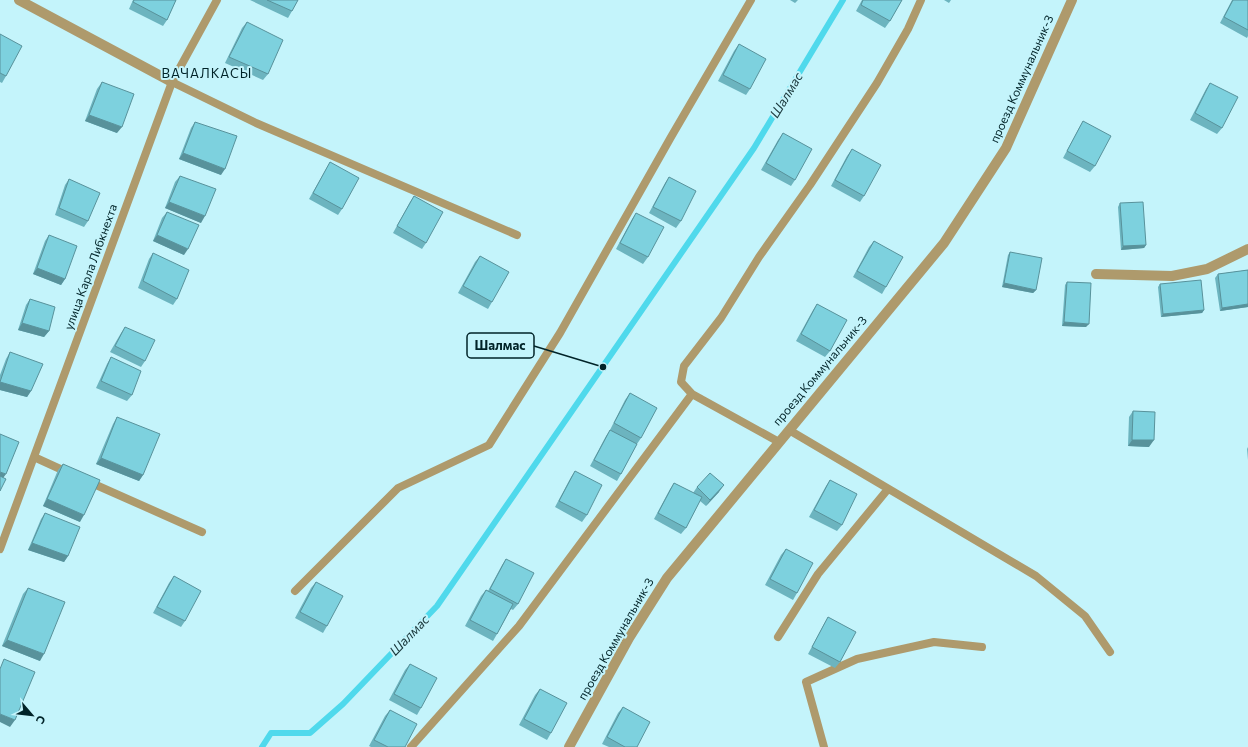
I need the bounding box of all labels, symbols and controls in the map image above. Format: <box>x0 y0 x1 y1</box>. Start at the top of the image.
street label: проезд Коммунальник-3 <box>987 12 1056 145</box>
district label: ВАЧАЛКАСЫ <box>162 65 252 81</box>
water label: Шалмас <box>766 69 806 121</box>
street label: улица Карла Либкнехта <box>61 202 119 331</box>
street label: проезд Коммунальник-3 <box>769 313 869 428</box>
callout: Шалмас <box>467 333 534 358</box>
text: Шалмас <box>475 337 526 353</box>
street label: проезд Коммунальник-3 <box>574 575 656 702</box>
water label: Шалмас <box>386 611 433 659</box>
north arrow <box>12 695 52 735</box>
text: С <box>34 714 49 727</box>

